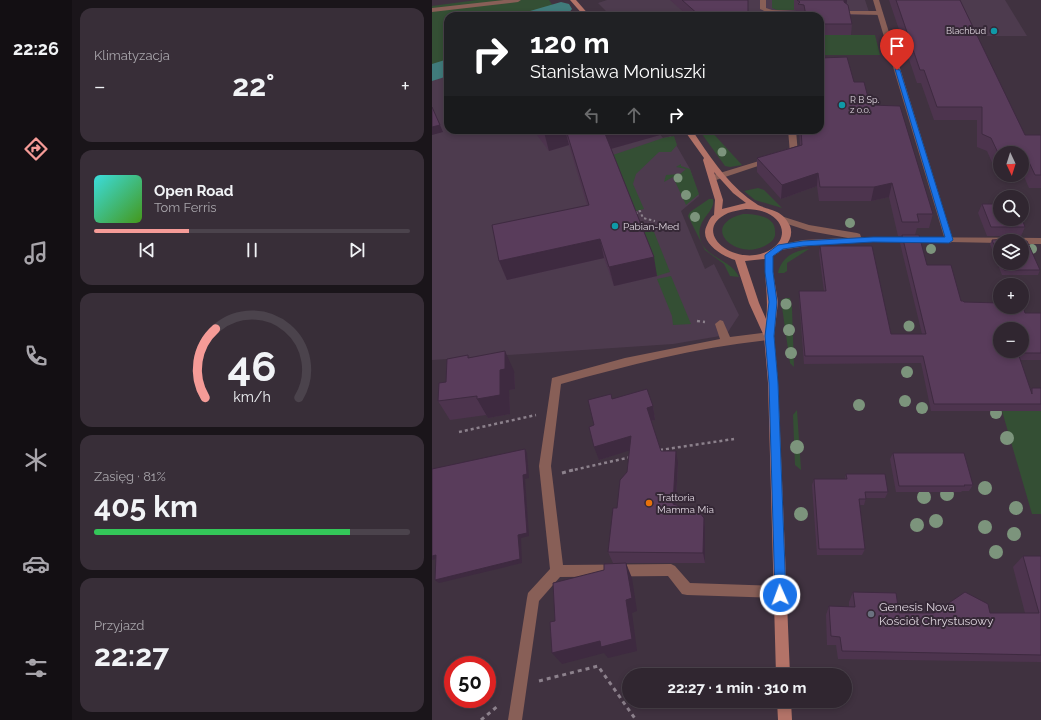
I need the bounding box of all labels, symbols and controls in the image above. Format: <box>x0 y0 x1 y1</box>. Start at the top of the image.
place label: Blachbud <box>946 26 986 36</box>
marker: Blachbud <box>989 26 999 36</box>
text: 120 m <box>530 27 610 60</box>
icon: right <box>464 28 516 80</box>
pin <box>880 29 914 70</box>
icon: arrive <box>886 35 908 57</box>
text: 22:26 <box>13 38 59 59</box>
text: Klimatyzacja <box>94 48 170 63</box>
text: Stanisława Moniuszki <box>530 61 706 82</box>
text: 22° <box>232 68 274 103</box>
text: − <box>94 73 106 99</box>
text: + <box>401 73 410 99</box>
place label: R B Sp. z o.o. <box>850 95 879 115</box>
marker: R B Sp. z o.o. <box>837 100 847 110</box>
icon: left <box>581 104 603 126</box>
icon: ahead <box>623 104 645 126</box>
icon: right <box>665 104 687 126</box>
icon: directions <box>22 135 50 163</box>
north arrow <box>993 146 1029 182</box>
map controls <box>993 146 1029 358</box>
text: Open Road <box>154 182 234 200</box>
button: search <box>993 190 1029 226</box>
text: Tom Ferris <box>154 200 217 215</box>
marker: Pabian-Med <box>610 221 620 231</box>
place label: Pabian-Med <box>623 221 679 232</box>
button: layers <box>993 234 1029 270</box>
icon: music <box>22 239 50 267</box>
icon: previous <box>136 239 158 261</box>
icon: pause <box>241 239 263 261</box>
icon: next <box>346 239 368 261</box>
button: + <box>993 278 1029 314</box>
button: − <box>993 322 1029 358</box>
icon: phone <box>22 342 50 370</box>
text: 46 <box>228 342 276 391</box>
text: km/h <box>233 389 271 405</box>
icon: climate <box>22 446 50 474</box>
text: Zasięg · 81% <box>94 469 166 484</box>
text: 405 km <box>94 489 198 524</box>
place label: Trattoria Mamma Mia <box>657 492 714 515</box>
marker: Trattoria Mamma Mia <box>644 498 654 508</box>
icon: car <box>22 550 50 578</box>
position arrow <box>759 574 801 616</box>
place label: Genesis Nova Kościół Chrystusowy <box>879 600 994 628</box>
marker: Genesis Nova Kościół Chrystusowy <box>866 609 876 619</box>
text: Przyjazd <box>94 618 144 633</box>
text: 22:27 <box>94 638 169 673</box>
icon: filters <box>22 654 50 682</box>
speed limit sign: 50 <box>444 656 496 708</box>
text: 22:27 · 1 min · 310 m <box>667 679 807 697</box>

